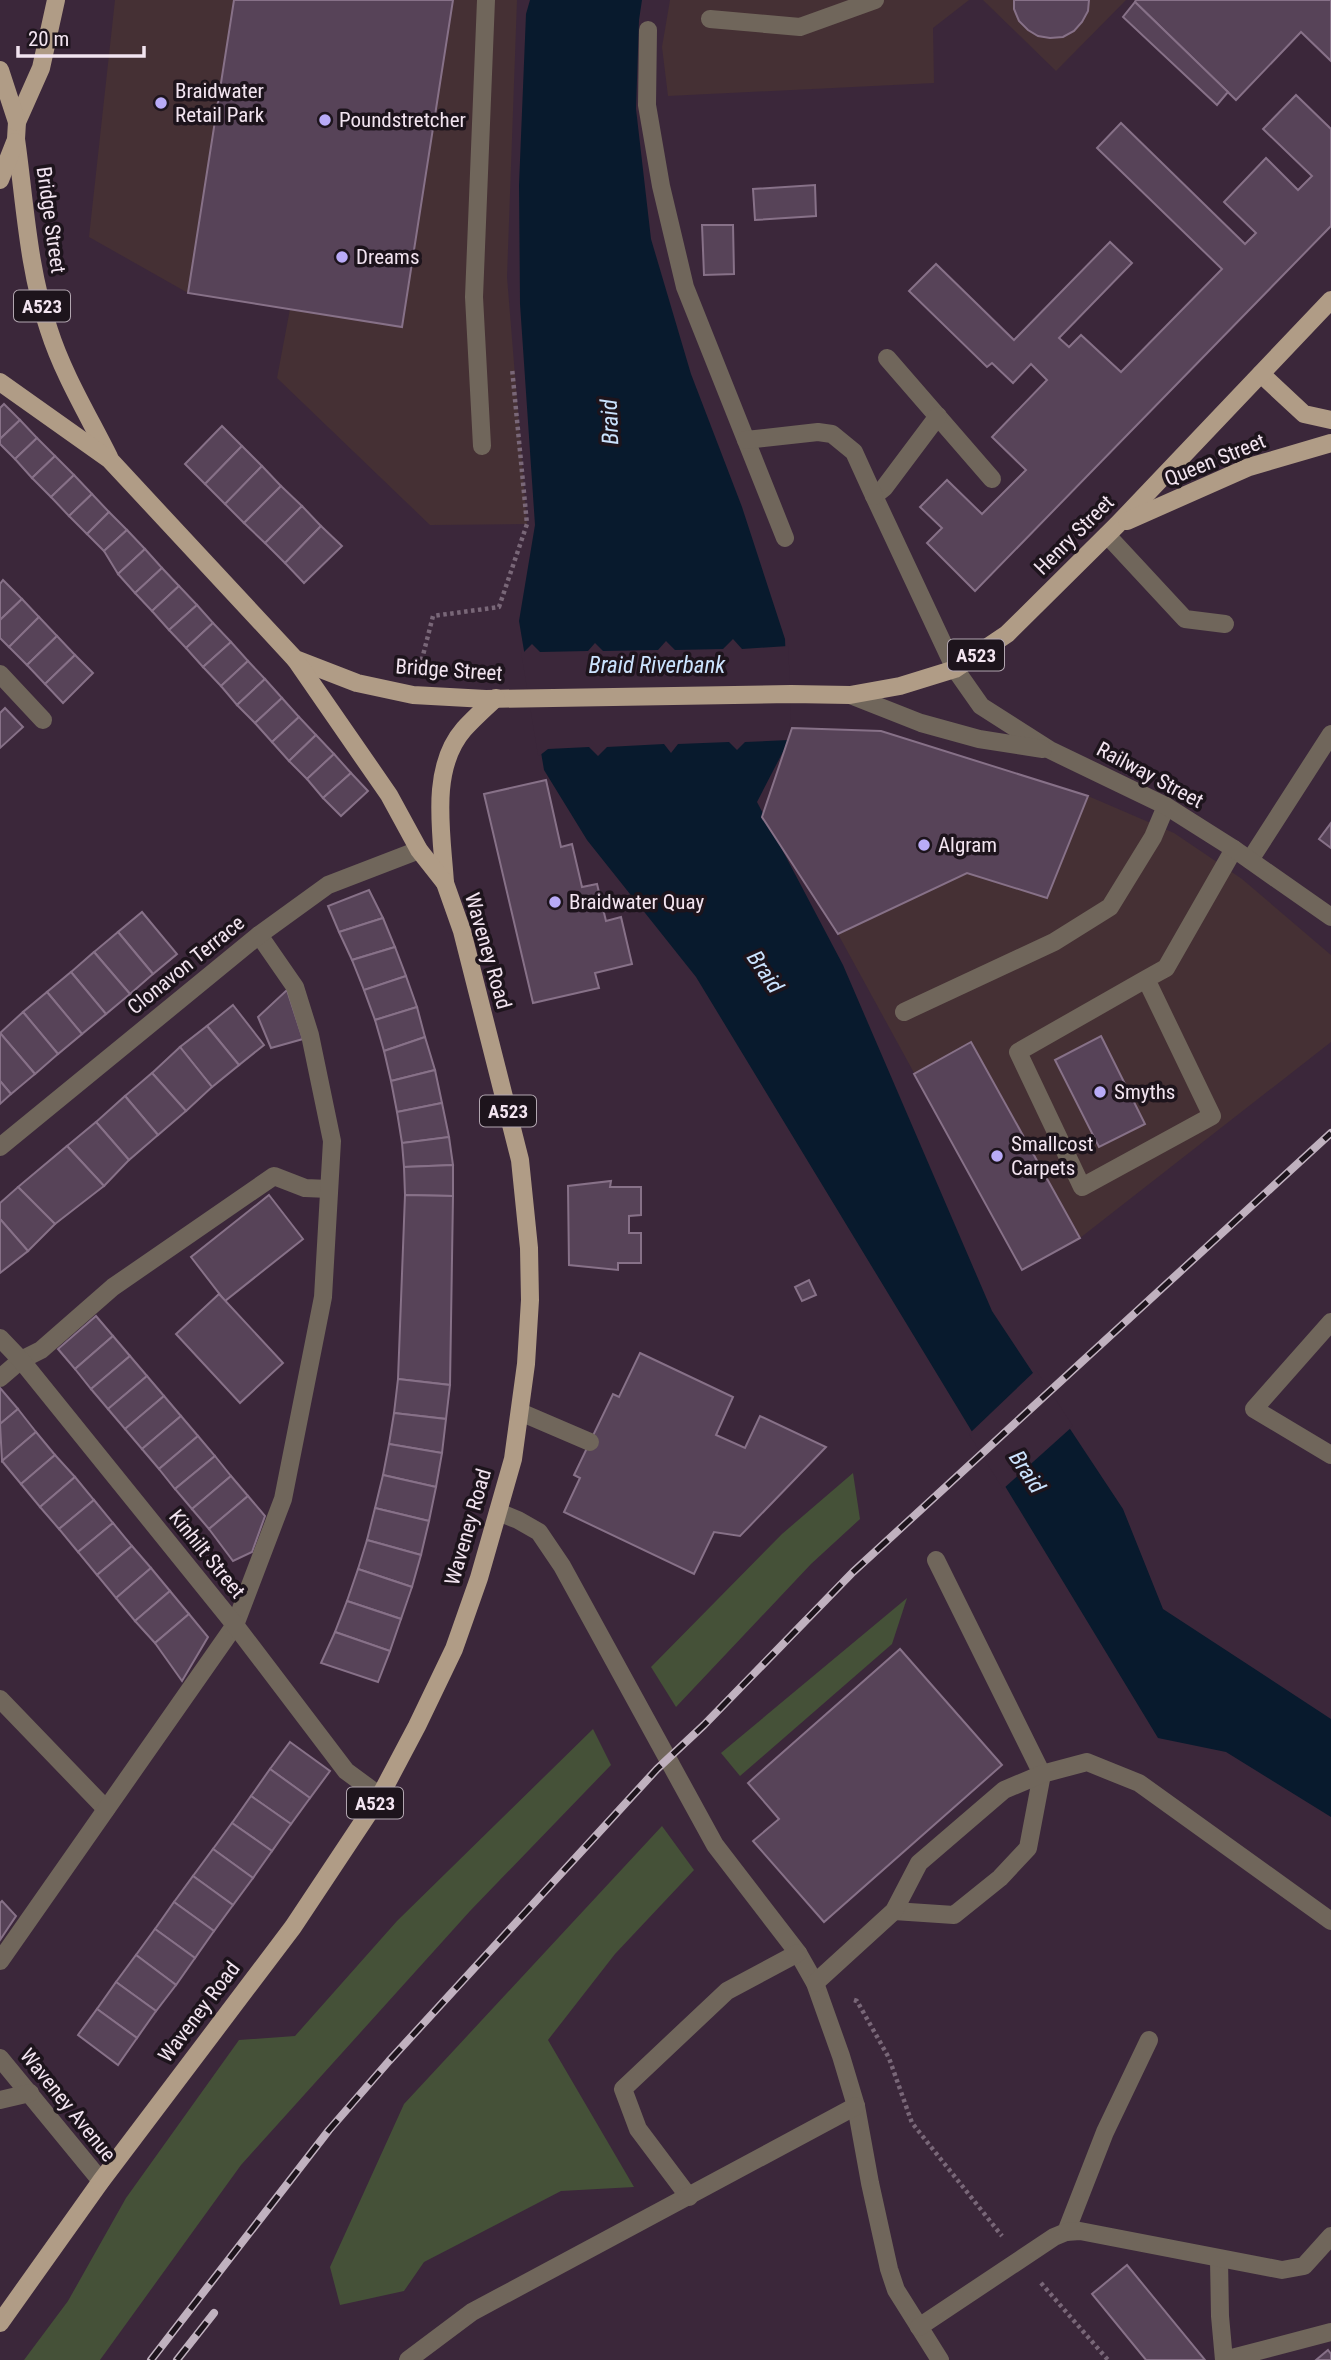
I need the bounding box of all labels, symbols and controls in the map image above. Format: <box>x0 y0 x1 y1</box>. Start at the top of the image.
scale bar <box>18 14 144 58</box>
text: 20 m <box>28 27 69 51</box>
place label: Braidwater Retail Park <box>175 79 265 127</box>
marker: Braidwater Retail Park <box>153 95 169 111</box>
place label: Poundstretcher <box>339 108 466 132</box>
marker: Poundstretcher <box>317 112 333 128</box>
street label: Bridge Street <box>32 165 70 275</box>
place label: Dreams <box>356 245 419 269</box>
marker: Dreams <box>334 249 350 265</box>
road number: A523 <box>14 290 70 322</box>
water label: Braid <box>596 398 624 445</box>
street label: Queen Street <box>1161 429 1269 491</box>
street label: Henry Street <box>1029 490 1119 580</box>
road number: A523 <box>948 640 1004 670</box>
water label: Braid Riverbank <box>589 652 726 679</box>
street label: Bridge Street <box>395 654 503 686</box>
street label: Railway Street <box>1093 737 1207 813</box>
place label: Algram <box>938 833 997 857</box>
marker: Algram <box>916 837 932 853</box>
street label: Waveney Road <box>460 890 516 1012</box>
place label: Braidwater Quay <box>569 890 704 914</box>
marker: Braidwater Quay <box>547 894 563 910</box>
street label: Clonavon Terrace <box>123 911 249 1019</box>
water label: Braid <box>741 946 789 999</box>
place label: Smyths <box>1114 1080 1175 1104</box>
marker: Smyths <box>1092 1084 1108 1100</box>
road number: A523 <box>480 1096 536 1126</box>
place label: Smallcost Carpets <box>1011 1132 1093 1180</box>
marker: Smallcost Carpets <box>989 1148 1005 1164</box>
water label: Braid <box>1003 1446 1051 1499</box>
street label: Waveney Road <box>440 1466 496 1588</box>
street label: Kinhilt Street <box>164 1505 250 1603</box>
road number: A523 <box>347 1787 403 1818</box>
street label: Waveney Road <box>153 1957 245 2067</box>
street label: Waveney Avenue <box>15 2044 121 2166</box>

